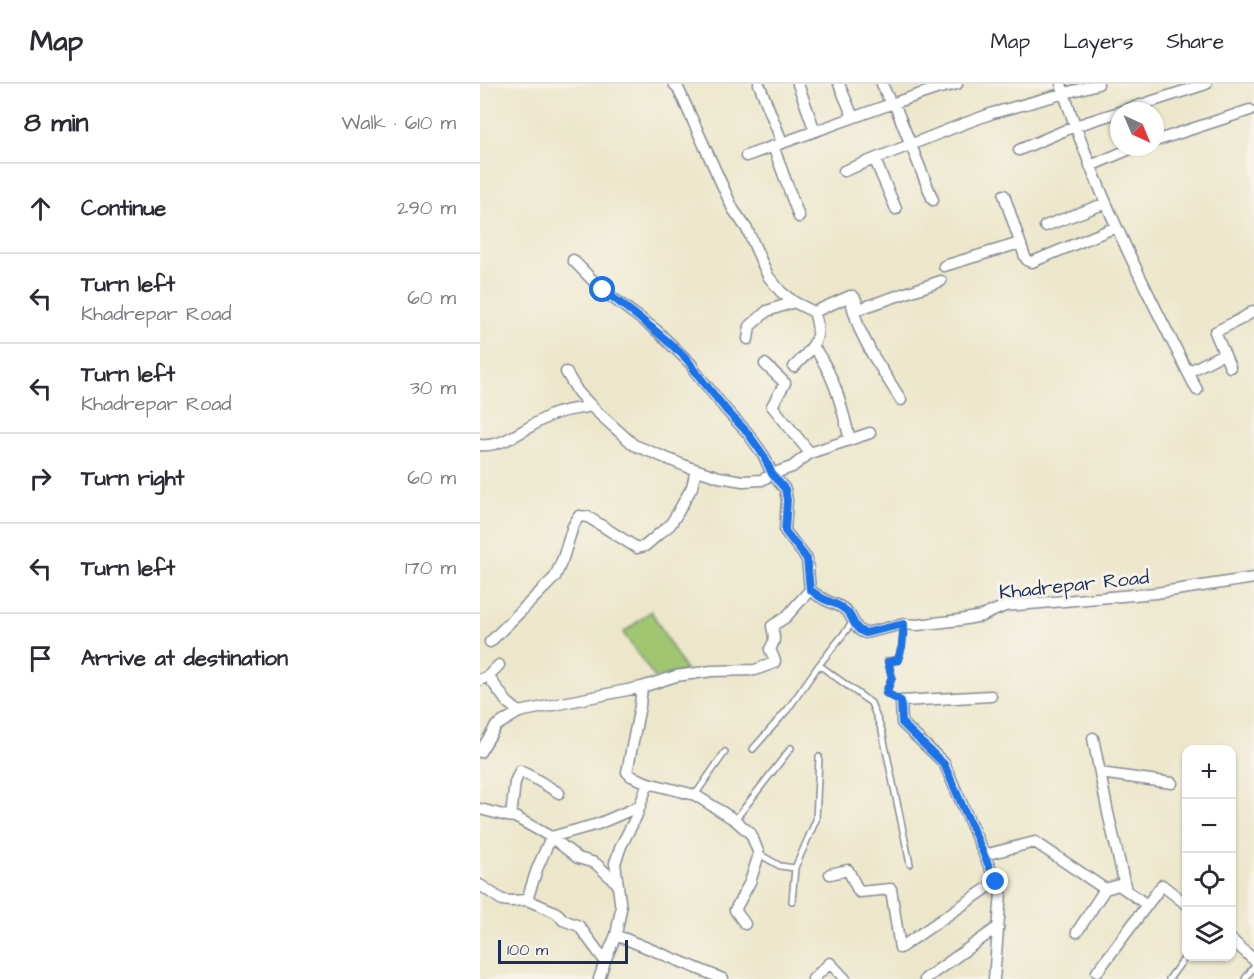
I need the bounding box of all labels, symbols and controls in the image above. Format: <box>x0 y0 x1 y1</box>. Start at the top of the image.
text: Map <box>30 22 83 61</box>
text: Map <box>990 27 1030 56</box>
text: Layers <box>1063 27 1133 56</box>
text: Share <box>1166 27 1224 56</box>
north arrow <box>1110 102 1164 156</box>
text: 8 min <box>24 105 88 141</box>
text: Walk · 610 m <box>341 109 456 137</box>
icon: ahead <box>24 192 57 225</box>
text: Continue <box>81 193 166 224</box>
text: 290 m <box>397 194 456 222</box>
text: Turn left <box>81 269 175 300</box>
route start <box>589 276 615 302</box>
icon: left <box>24 282 57 315</box>
text: 60 m <box>407 284 456 312</box>
text: Khadrepar Road <box>81 300 232 328</box>
text: Turn left <box>81 359 175 390</box>
icon: left <box>24 372 57 405</box>
text: 30 m <box>410 374 456 402</box>
text: Khadrepar Road <box>81 390 232 418</box>
icon: right <box>24 462 57 495</box>
text: Turn right <box>81 463 184 494</box>
text: 60 m <box>407 464 456 492</box>
icon: left <box>24 552 57 585</box>
text: Turn left <box>81 553 175 584</box>
text: 170 m <box>405 554 456 582</box>
street label: Khadrepar Road <box>998 563 1150 607</box>
icon: arrive <box>24 642 57 675</box>
text: Arrive at destination <box>81 643 288 674</box>
map controls <box>1182 745 1236 961</box>
button: + <box>1182 745 1236 799</box>
button: − <box>1182 799 1236 853</box>
button: locate <box>1182 853 1236 907</box>
route end <box>982 868 1008 894</box>
button: layers <box>1182 907 1236 961</box>
scale bar <box>498 937 628 964</box>
text: 100 m <box>507 939 548 961</box>

